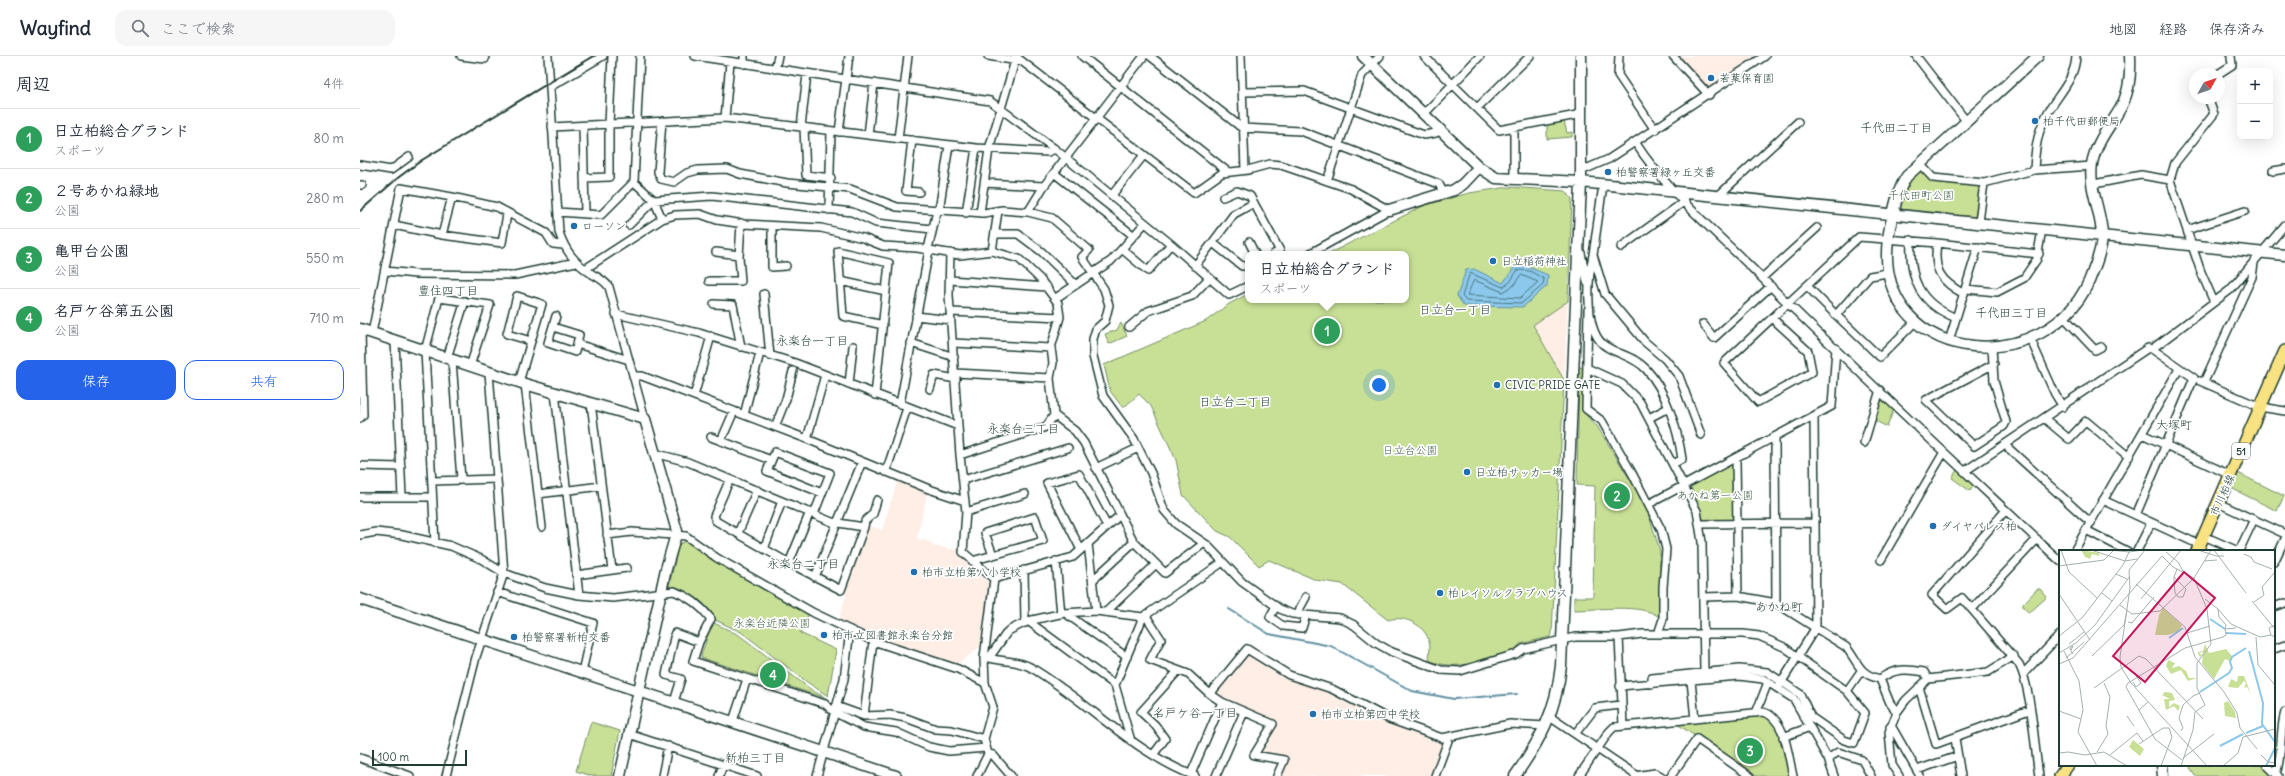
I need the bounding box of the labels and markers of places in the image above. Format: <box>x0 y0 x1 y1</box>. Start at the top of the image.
place label: 若葉保育園 <box>1719 71 1774 85</box>
marker: 若葉保育園 <box>1706 73 1716 83</box>
place label: 柏千代田郵便局 <box>2043 114 2120 128</box>
marker: 柏千代田郵便局 <box>2030 116 2040 126</box>
place label: 柏警察署緑ヶ丘交番 <box>1616 165 1715 179</box>
marker: 柏警察署緑ヶ丘交番 <box>1603 167 1613 177</box>
place label: ローソン <box>582 219 626 233</box>
marker: ローソン <box>569 221 579 231</box>
place label: 日立稲荷神社 <box>1501 254 1567 268</box>
marker: 日立稲荷神社 <box>1488 256 1498 266</box>
pin: 1 <box>1314 316 1340 346</box>
place label: CIVIC PRIDE GATE <box>1505 378 1600 392</box>
marker: CIVIC PRIDE GATE <box>1492 380 1502 390</box>
place label: 日立柏サッカー場 <box>1475 465 1563 479</box>
marker: 日立柏サッカー場 <box>1462 467 1472 477</box>
pin: 2 <box>1604 481 1630 511</box>
place label: ダイヤパレス柏 <box>1941 519 2017 533</box>
marker: ダイヤパレス柏 <box>1928 521 1938 531</box>
place label: 柏市立柏第八小学校 <box>922 565 1021 579</box>
marker: 柏市立柏第八小学校 <box>909 567 919 577</box>
place label: 柏レイソルクラブハウス <box>1448 586 1568 600</box>
marker: 柏レイソルクラブハウス <box>1435 588 1445 598</box>
place label: 柏市立図書館永楽台分館 <box>832 628 953 642</box>
place label: 柏警察署新柏交番 <box>522 630 610 644</box>
marker: 柏市立図書館永楽台分館 <box>819 630 829 640</box>
marker: 柏警察署新柏交番 <box>509 632 519 642</box>
pin: 4 <box>760 660 786 690</box>
place label: 柏市立柏第四中学校 <box>1321 707 1420 721</box>
marker: 柏市立柏第四中学校 <box>1308 709 1318 719</box>
pin: 3 <box>1737 736 1763 766</box>

